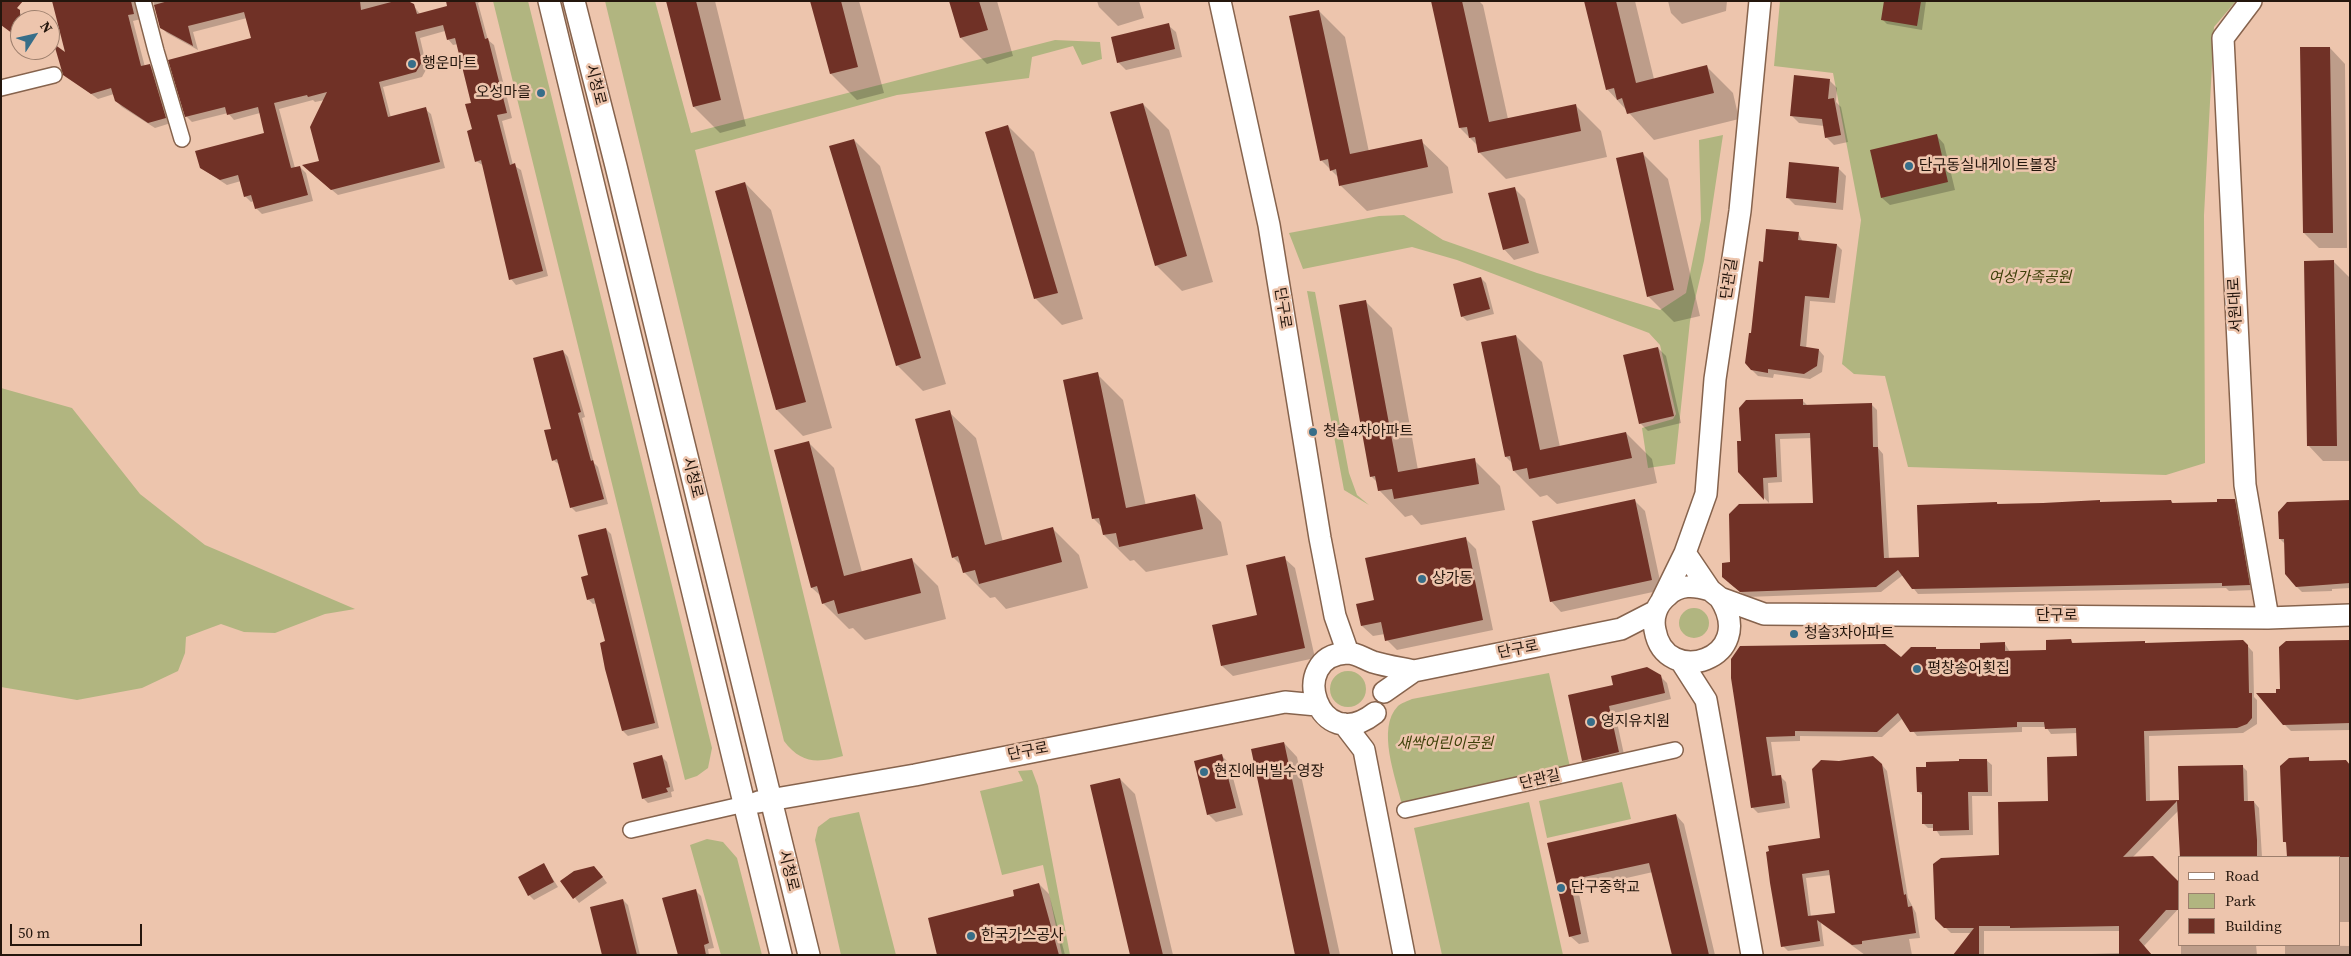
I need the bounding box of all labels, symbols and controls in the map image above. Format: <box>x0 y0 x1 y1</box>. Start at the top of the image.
north arrow <box>10 10 60 60</box>
text: N <box>35 17 58 37</box>
place label: 행운마트 <box>422 55 477 73</box>
marker: 행운마트 <box>406 58 418 70</box>
street label: 시청로 <box>581 63 609 107</box>
place label: 오성마을 <box>476 84 531 102</box>
marker: 오성마을 <box>535 87 547 99</box>
place label: 단구동실내게이트볼장 <box>1919 157 2057 175</box>
marker: 단구동실내게이트볼장 <box>1903 160 1915 172</box>
street label: 단관길 <box>1718 257 1742 301</box>
park label: 여성가족공원 <box>1989 269 2071 287</box>
street label: 서원대로 <box>2226 277 2246 333</box>
street label: 단구로 <box>1270 286 1294 330</box>
place label: 청솔4차아파트 <box>1323 423 1413 441</box>
marker: 청솔4차아파트 <box>1307 426 1319 438</box>
street label: 시청로 <box>678 456 706 500</box>
place label: 상가동 <box>1432 570 1473 588</box>
marker: 상가동 <box>1416 573 1428 585</box>
street label: 단구로 <box>2036 607 2078 625</box>
place label: 청솔3차아파트 <box>1804 625 1894 643</box>
marker: 청솔3차아파트 <box>1788 628 1800 640</box>
street label: 단구로 <box>1496 637 1540 663</box>
place label: 평창송어횟집 <box>1927 660 2010 678</box>
marker: 평창송어횟집 <box>1911 663 1923 675</box>
place label: 영지유치원 <box>1601 713 1670 731</box>
marker: 영지유치원 <box>1585 716 1597 728</box>
park label: 새싹어린이공원 <box>1397 735 1493 753</box>
street label: 단구로 <box>1006 739 1050 765</box>
place label: 현진에버빌수영장 <box>1214 763 1324 781</box>
marker: 현진에버빌수영장 <box>1198 766 1210 778</box>
street label: 단관길 <box>1518 767 1562 793</box>
street label: 시청로 <box>774 849 802 893</box>
legend <box>2178 856 2341 946</box>
text: Road <box>2225 865 2259 886</box>
place label: 단구중학교 <box>1571 879 1640 897</box>
marker: 단구중학교 <box>1555 882 1567 894</box>
text: Park <box>2225 890 2256 911</box>
scale bar <box>12 914 145 946</box>
text: Building <box>2225 915 2282 936</box>
text: 50 m <box>18 922 50 943</box>
place label: 한국가스공사 <box>981 927 1064 945</box>
marker: 한국가스공사 <box>965 930 977 942</box>

